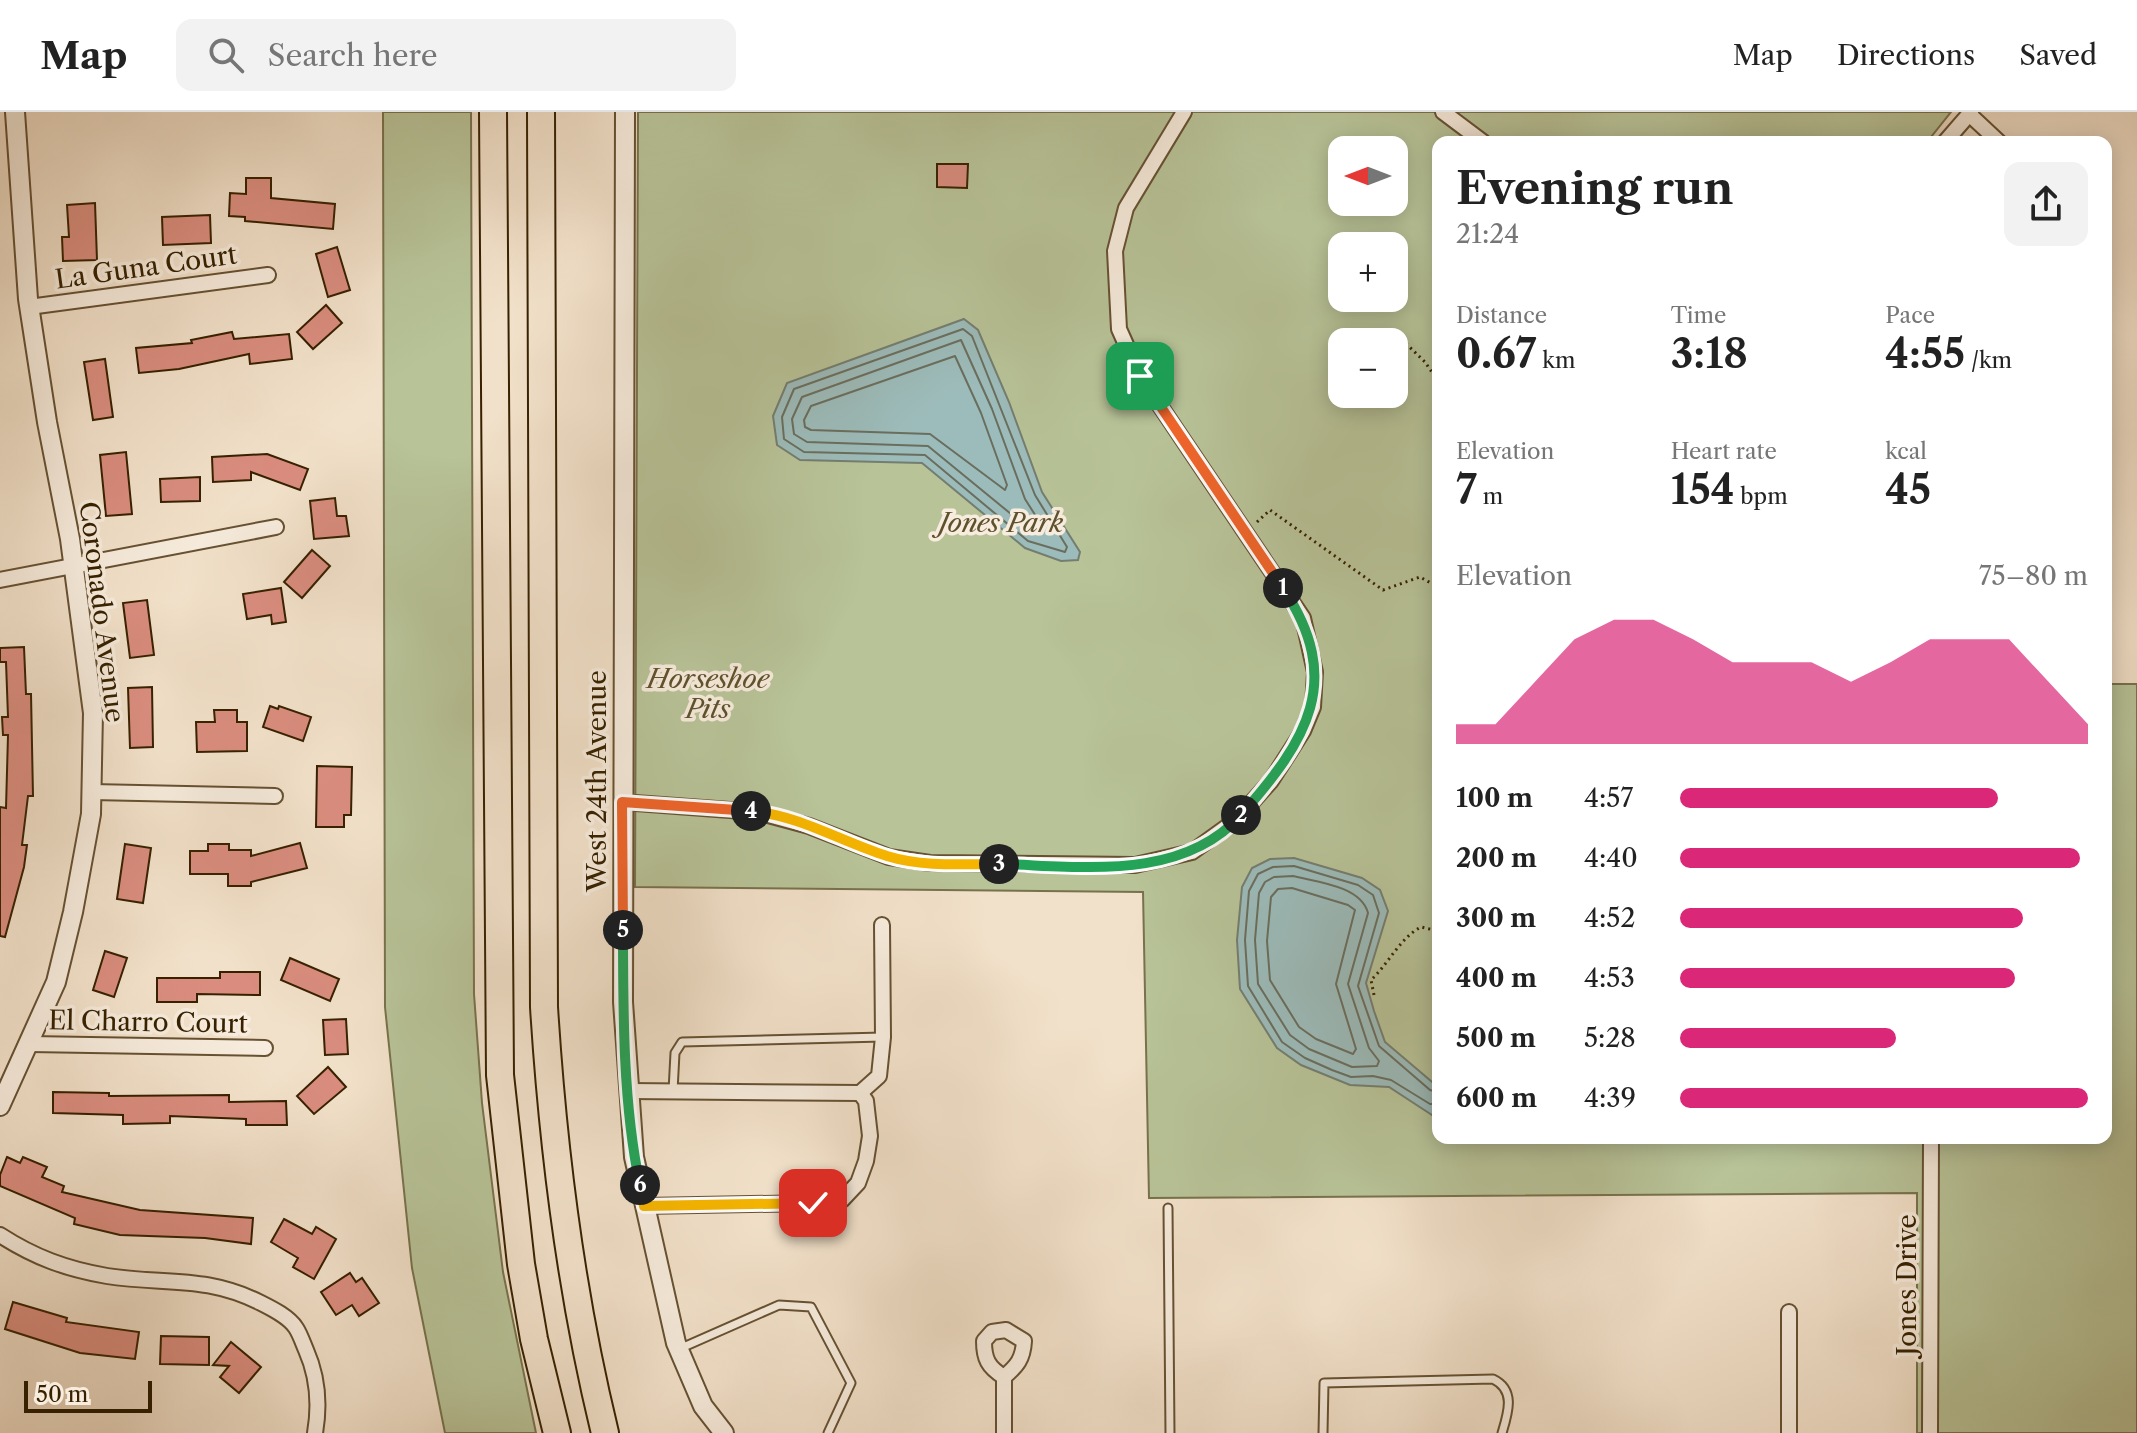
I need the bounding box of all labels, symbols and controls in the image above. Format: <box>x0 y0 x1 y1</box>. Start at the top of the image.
search box <box>176 19 736 91</box>
text: Map <box>40 32 128 79</box>
icon: search <box>204 33 248 77</box>
text: Search here <box>268 37 438 74</box>
text: Map <box>1733 38 1793 72</box>
text: Directions <box>1837 38 1975 72</box>
text: Saved <box>2019 38 2097 72</box>
north arrow <box>1328 136 1408 216</box>
map controls <box>1328 136 1408 408</box>
text: Evening run <box>1456 161 1733 215</box>
button: share <box>2004 162 2088 246</box>
text: 21:24 <box>1456 218 1519 250</box>
button: + <box>1328 232 1408 312</box>
street label: La Guna Court <box>53 238 240 296</box>
text: Distance <box>1456 302 1547 329</box>
text: Time <box>1671 302 1726 329</box>
text: Pace <box>1885 302 1935 329</box>
button: − <box>1328 328 1408 408</box>
text: 0.67 <box>1456 329 1536 378</box>
text: 3:18 <box>1671 329 1748 378</box>
text: 4:55 <box>1885 329 1965 378</box>
pin <box>1106 342 1174 410</box>
text: km <box>1536 347 1575 374</box>
text: /km <box>1965 347 2012 374</box>
icon: arrive <box>1118 354 1162 398</box>
text: Elevation <box>1456 438 1554 465</box>
text: Heart rate <box>1671 438 1777 465</box>
text: kcal <box>1885 438 1927 465</box>
text: 7 <box>1456 465 1477 514</box>
text: 154 <box>1671 465 1734 514</box>
text: 45 <box>1885 465 1931 514</box>
text: m <box>1477 483 1503 510</box>
text: bpm <box>1734 483 1788 510</box>
street label: Coronado Avenue <box>73 500 131 724</box>
park label: Jones Park <box>932 507 1064 539</box>
text: Elevation <box>1456 560 1572 592</box>
text: 75–80 m <box>1979 560 2088 592</box>
pin: 1 <box>1263 568 1303 608</box>
text: 1 <box>1278 574 1288 601</box>
park label: Horseshoe Pits <box>645 663 771 725</box>
street label: West 24th Avenue <box>581 670 613 893</box>
text: 100 m <box>1456 782 1533 814</box>
text: 4:57 <box>1584 782 1633 814</box>
pin: 4 <box>731 791 771 831</box>
pin: 2 <box>1221 795 1261 835</box>
text: 4 <box>744 797 758 824</box>
text: 2 <box>1235 801 1248 828</box>
text: 200 m <box>1456 842 1537 874</box>
text: 4:40 <box>1584 842 1638 874</box>
pin: 3 <box>979 844 1019 884</box>
text: 3 <box>993 850 1005 877</box>
text: 300 m <box>1456 902 1536 934</box>
text: 4:52 <box>1584 902 1635 934</box>
pin: 5 <box>603 910 643 950</box>
text: 5 <box>617 916 629 943</box>
text: 400 m <box>1456 962 1537 994</box>
text: 4:53 <box>1584 962 1635 994</box>
street label: El Charro Court <box>48 1004 249 1040</box>
text: 500 m <box>1456 1022 1536 1054</box>
text: 5:28 <box>1584 1022 1636 1054</box>
text: 600 m <box>1456 1082 1537 1114</box>
text: 4:39 <box>1584 1082 1636 1114</box>
pin: 6 <box>620 1165 660 1205</box>
pin <box>779 1169 847 1237</box>
text: 6 <box>633 1171 647 1198</box>
icon: check <box>791 1181 835 1225</box>
street label: Jones Drive <box>1891 1214 1923 1360</box>
scale bar <box>24 1377 152 1413</box>
text: 50 m <box>36 1381 88 1408</box>

